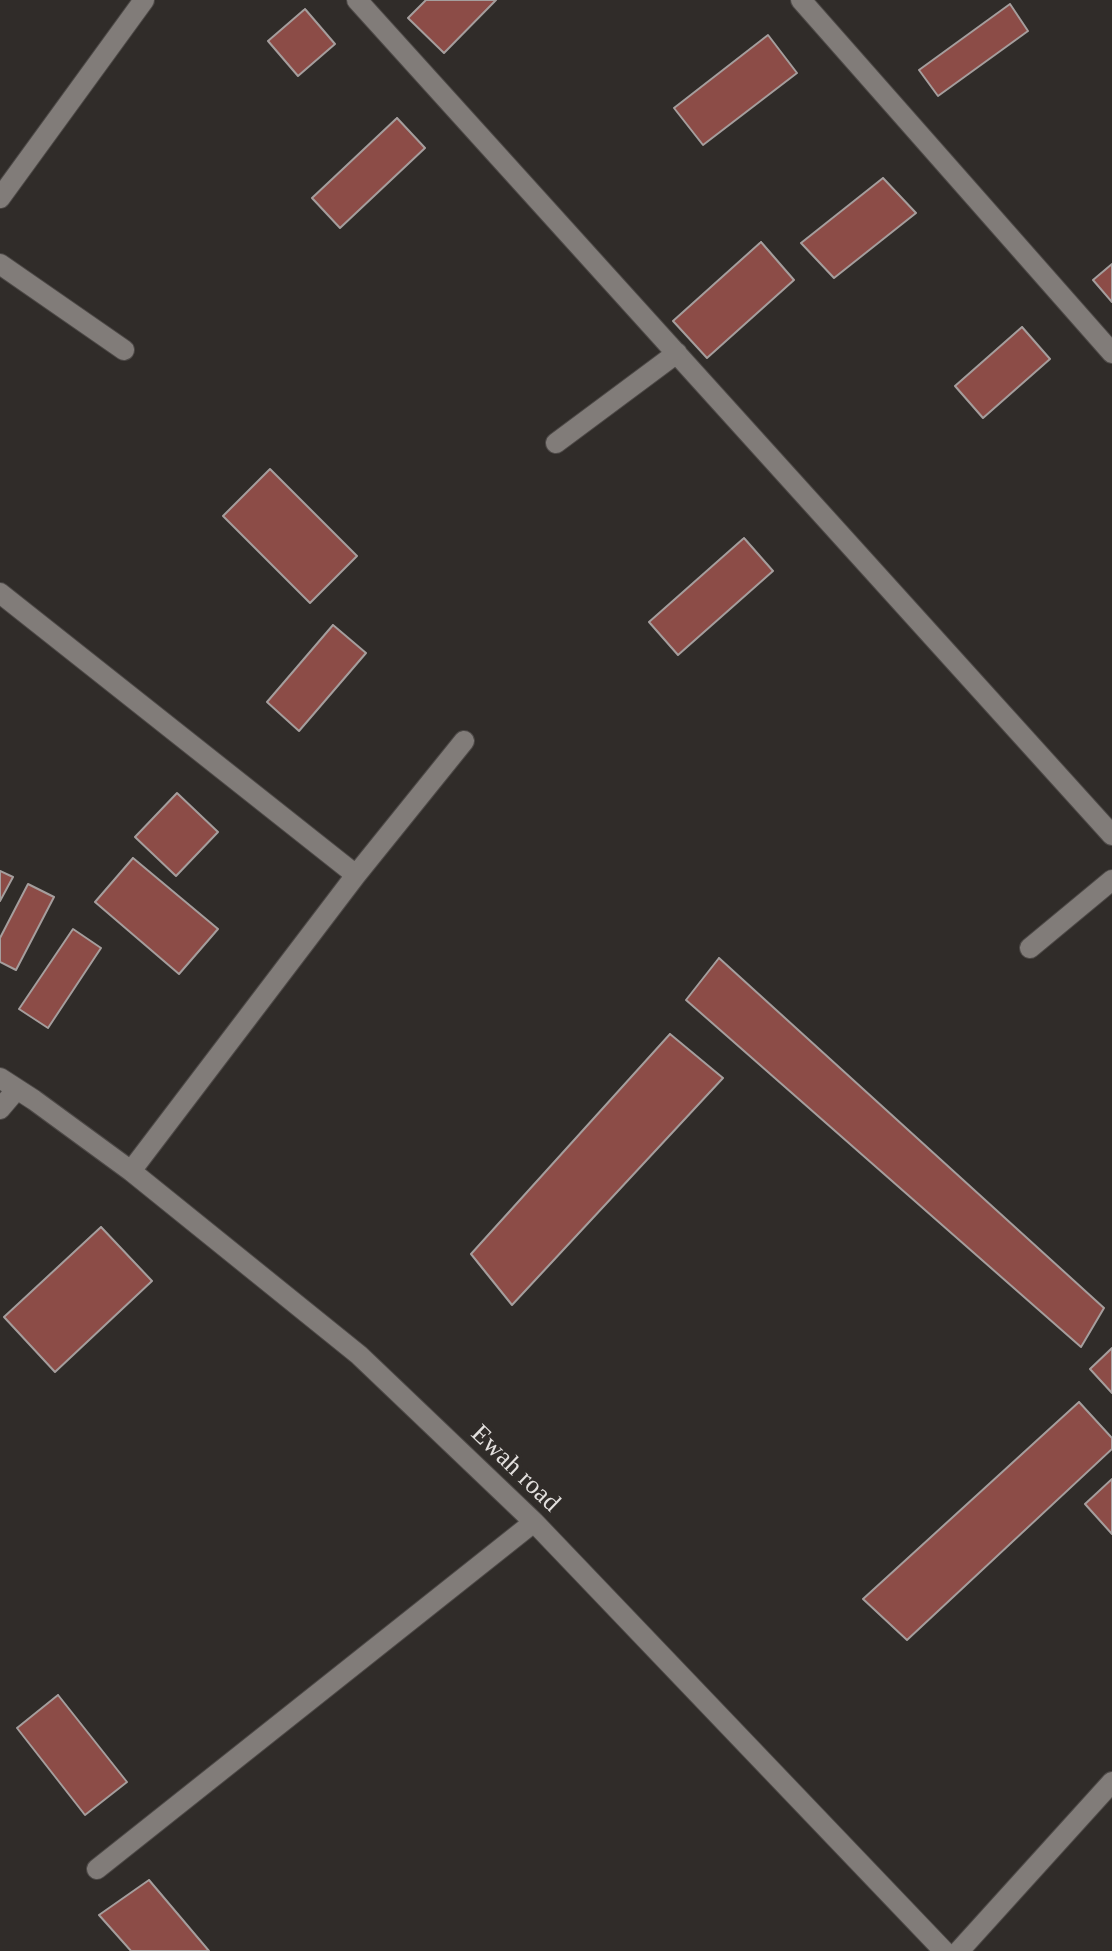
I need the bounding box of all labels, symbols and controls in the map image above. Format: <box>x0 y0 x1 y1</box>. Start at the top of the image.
street label: Ewah road <box>464 1419 566 1519</box>

